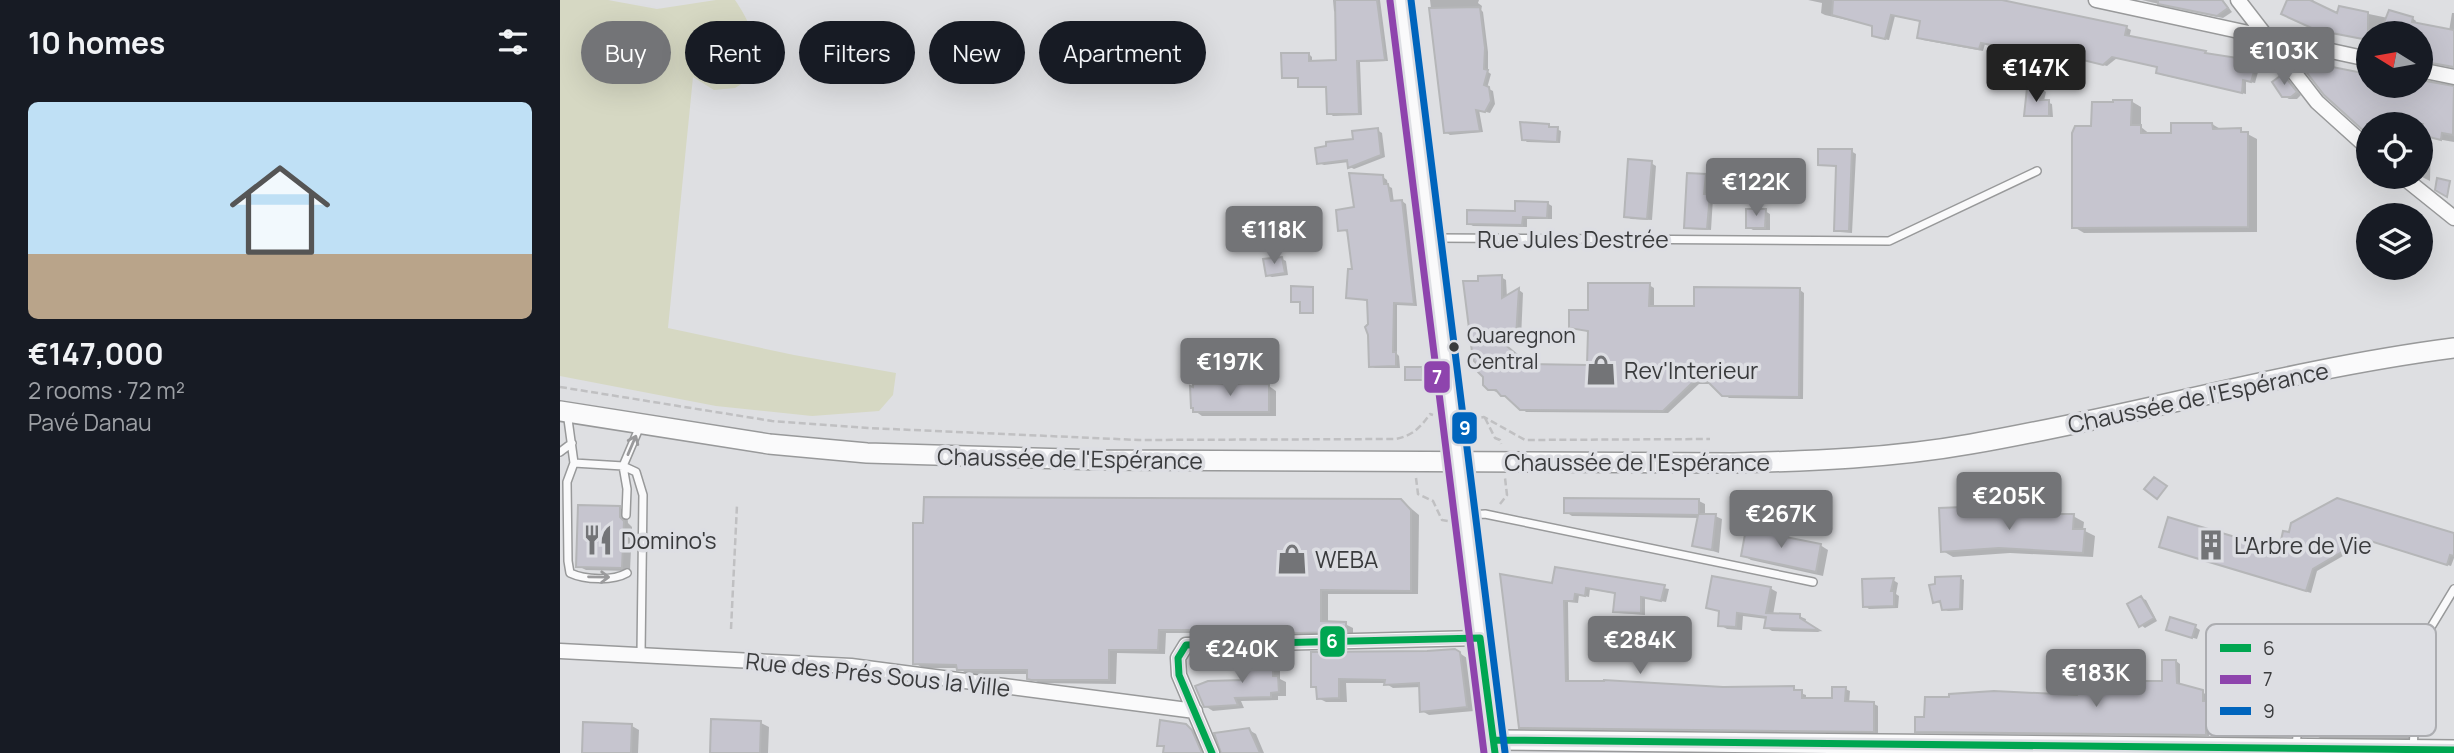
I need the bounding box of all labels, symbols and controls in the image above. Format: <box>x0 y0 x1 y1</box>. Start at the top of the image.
chip: Buy <box>581 21 671 84</box>
chip: Rent <box>685 21 785 84</box>
chip: Filters <box>799 21 915 84</box>
chip: New <box>929 21 1025 84</box>
chip: Apartment <box>1039 21 1206 84</box>
north arrow <box>2356 21 2432 98</box>
map controls <box>2356 21 2433 280</box>
text: 10 homes <box>28 22 165 63</box>
icon: filters <box>494 23 532 61</box>
pin: €103K <box>2235 28 2333 87</box>
text: €103K <box>2249 34 2319 66</box>
pin: €147K <box>1987 44 2085 104</box>
text: €147K <box>2003 51 2069 83</box>
button: locate <box>2356 112 2433 189</box>
icon: home <box>217 147 343 273</box>
pin: €122K <box>1707 158 1805 218</box>
text: €122K <box>1722 165 1790 197</box>
button: layers <box>2356 203 2433 280</box>
pin: €118K <box>1225 206 1323 266</box>
text: €118K <box>1242 213 1306 245</box>
street label: Rue Jules Destrée <box>1477 223 1669 255</box>
place label: Quaregnon Central <box>1467 321 1576 375</box>
text: €147,000 <box>28 333 164 374</box>
pin: €197K <box>1181 338 1279 398</box>
marker: Quaregnon Central <box>1447 340 1461 354</box>
text: €197K <box>1196 345 1264 377</box>
shop icon: Rev'Interieur <box>1584 353 1618 387</box>
place label: Rev'Interieur <box>1624 354 1758 386</box>
street label: Chaussée de l'Espérance <box>2065 354 2331 440</box>
line badge: 7 <box>1423 360 1451 394</box>
text: 7 <box>1432 364 1442 390</box>
text: 2 rooms · 72 m² <box>28 374 185 406</box>
text: Pavé Danau <box>28 406 152 438</box>
line badge: 9 <box>1451 411 1478 445</box>
text: 9 <box>1459 415 1471 441</box>
one-way arrow <box>626 434 639 456</box>
street label: Chaussée de l'Espérance <box>937 440 1203 476</box>
street label: Chaussée de l'Espérance <box>1504 446 1770 478</box>
pin: €205K <box>1960 472 2058 532</box>
text: €205K <box>1973 479 2045 511</box>
pin: €267K <box>1732 490 1830 550</box>
text: €267K <box>1746 497 1816 529</box>
restaurant icon: Domino's <box>581 523 615 557</box>
place label: Domino's <box>621 524 717 556</box>
building icon: L'Arbre de Vie <box>2194 528 2228 562</box>
place label: L'Arbre de Vie <box>2234 529 2372 561</box>
shop icon: WEBA <box>1275 542 1309 576</box>
place label: WEBA <box>1315 543 1379 575</box>
one-way arrow <box>587 570 610 584</box>
pin: €284K <box>1591 616 1689 676</box>
text: €284K <box>1604 623 1676 655</box>
legend <box>2206 624 2436 736</box>
line badge: 6 <box>1319 625 1346 658</box>
pin: €240K <box>1193 626 1291 685</box>
text: 6 <box>1326 628 1338 654</box>
text: €240K <box>1206 632 1278 664</box>
text: 6 <box>2263 635 2275 661</box>
street label: Rue des Prés Sous la Ville <box>744 644 1012 704</box>
pin: €183K <box>2047 650 2145 709</box>
text: €183K <box>2062 656 2130 688</box>
text: 7 <box>2263 666 2273 692</box>
text: 9 <box>2263 698 2275 724</box>

